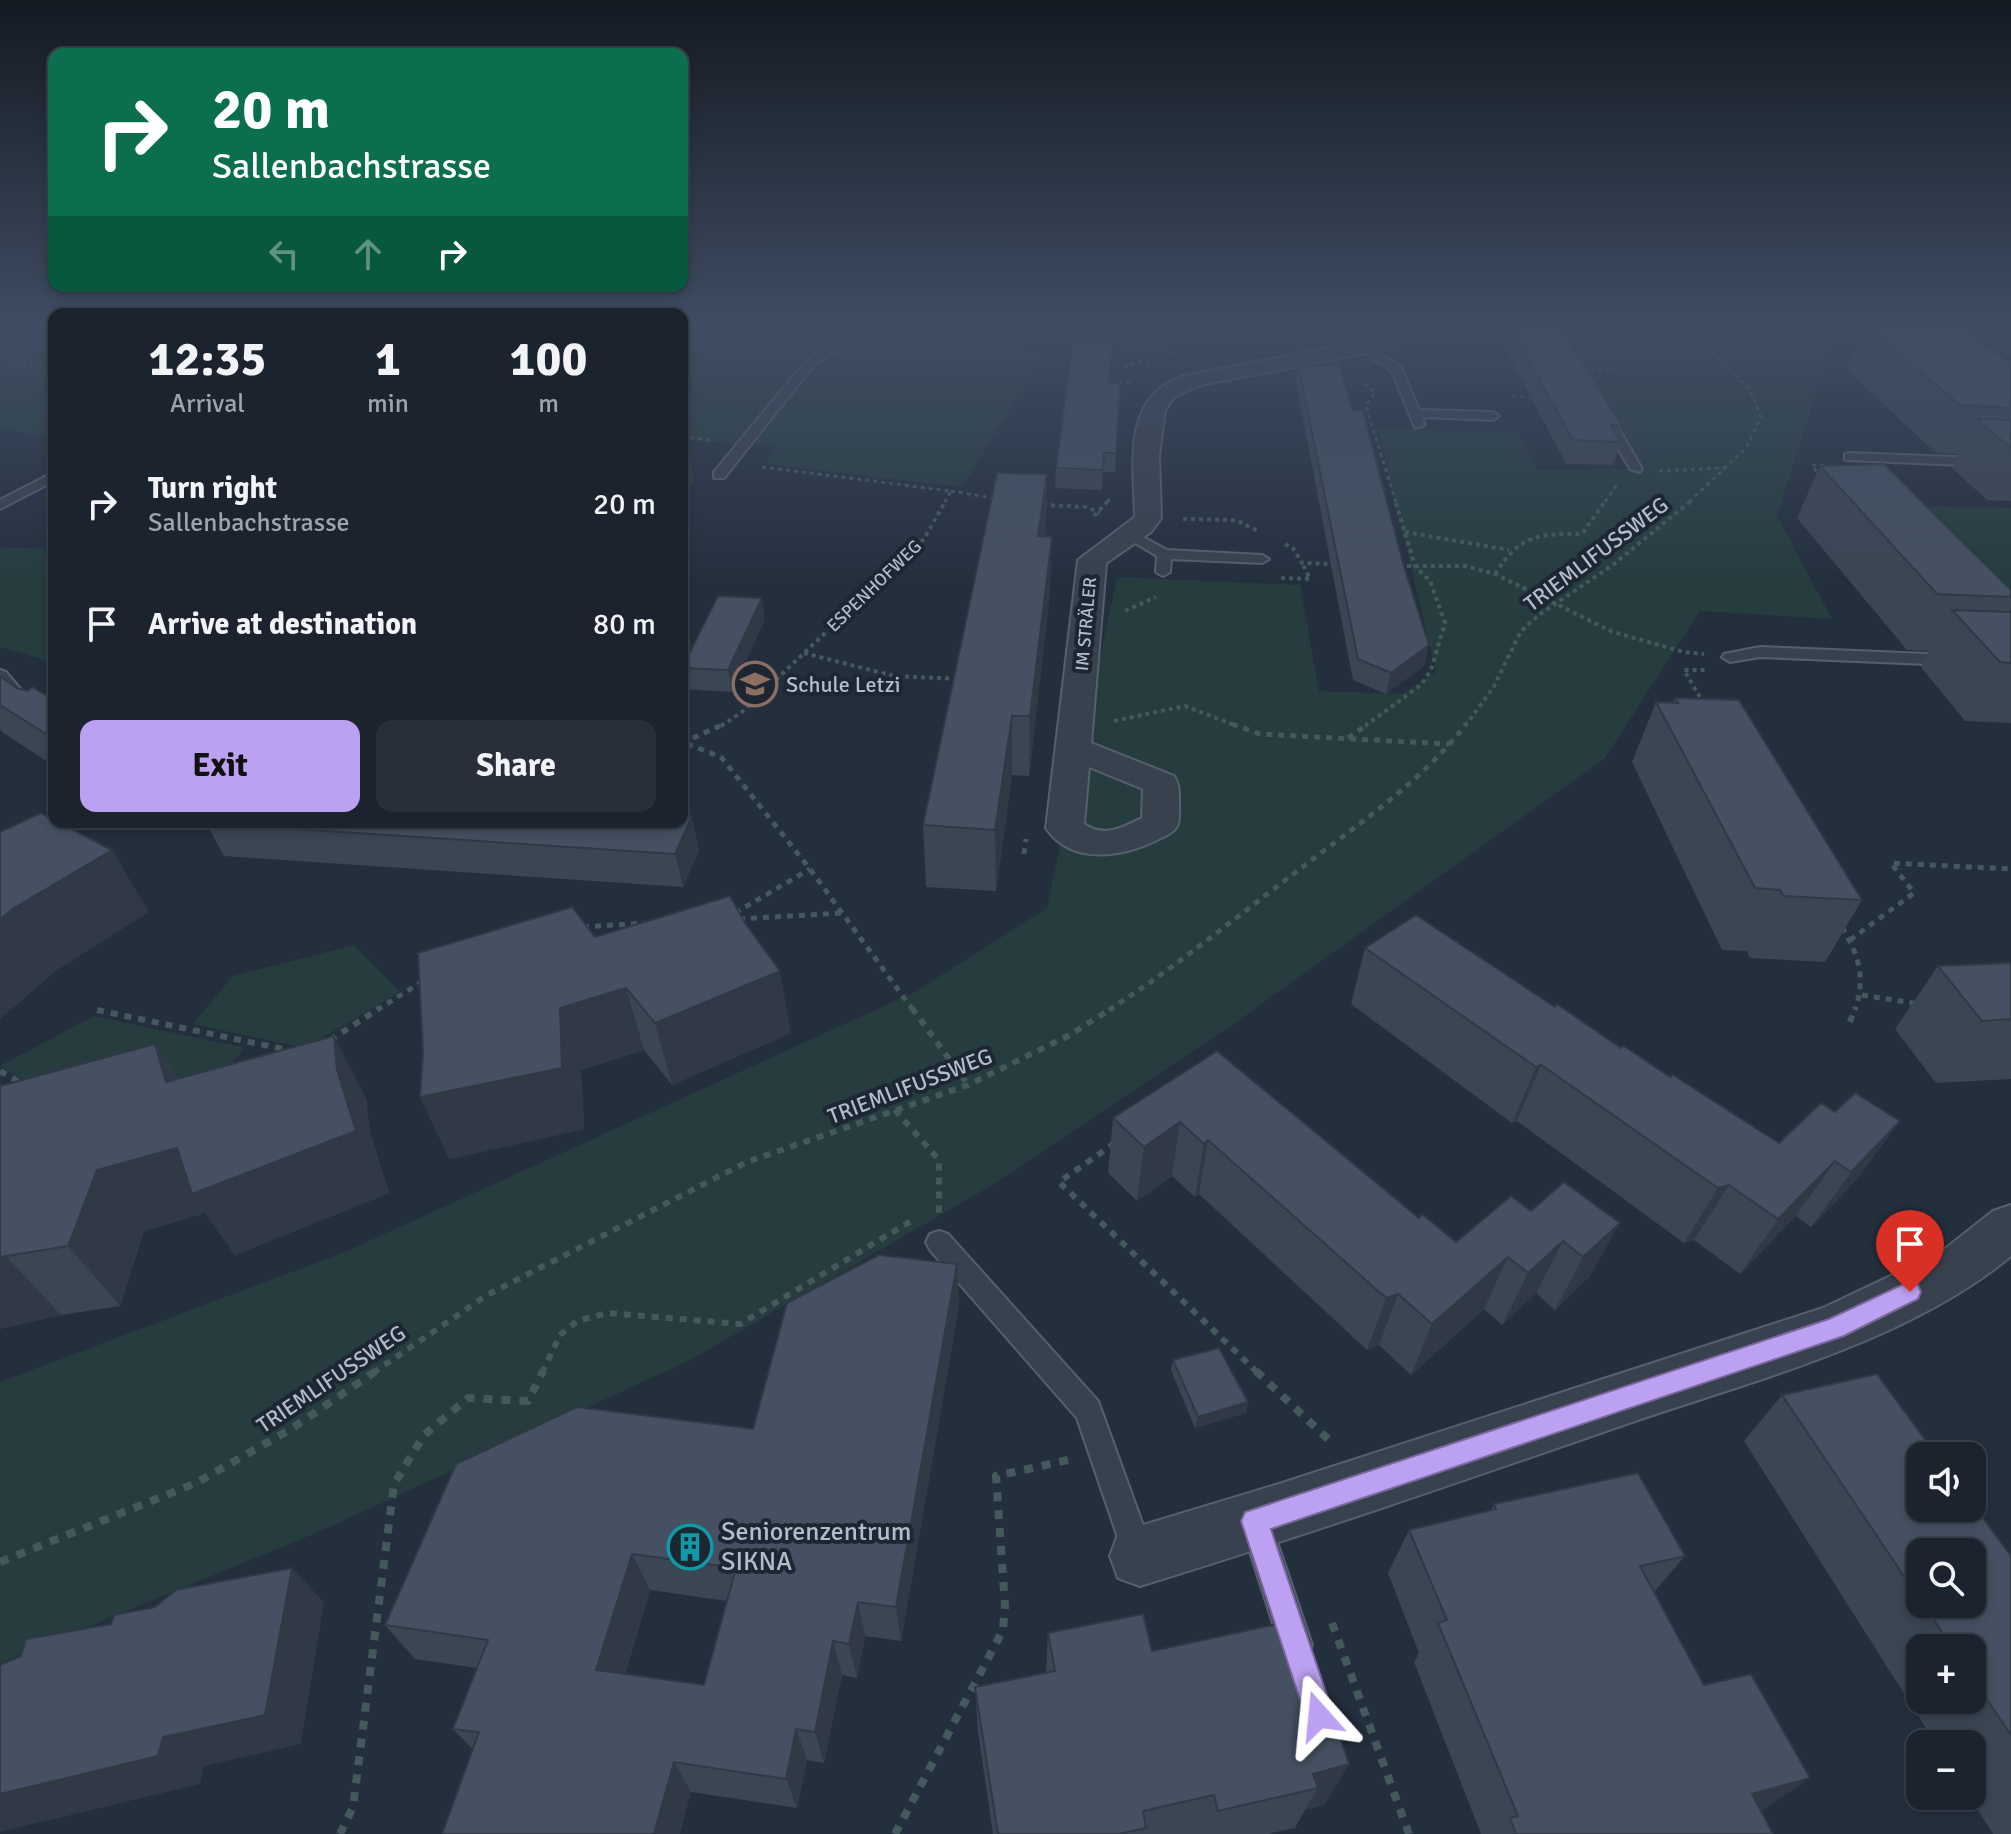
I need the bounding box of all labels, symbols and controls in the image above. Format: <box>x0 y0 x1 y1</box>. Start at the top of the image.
text: 20 m <box>212 75 330 144</box>
icon: right <box>80 80 184 184</box>
text: Sallenbachstrasse <box>212 144 491 189</box>
icon: left <box>262 232 306 276</box>
icon: ahead <box>346 232 390 276</box>
icon: right <box>430 232 474 276</box>
text: 12:35 <box>149 330 266 389</box>
text: 1 <box>375 330 401 389</box>
text: 100 <box>510 330 587 389</box>
text: Arrival <box>170 388 245 420</box>
text: min <box>367 388 409 420</box>
text: m <box>538 388 559 420</box>
text: Turn right <box>148 470 277 507</box>
icon: right <box>80 482 124 526</box>
text: 20 m <box>593 486 656 523</box>
street label: TRIEMLIFUSSWEG <box>1519 491 1673 617</box>
text: Sallenbachstrasse <box>148 507 350 539</box>
street label: ESPENHOFWEG <box>822 535 926 637</box>
street label: IM STRÄLER <box>1071 576 1101 672</box>
icon: arrive <box>80 602 124 646</box>
text: Arrive at destination <box>148 606 417 643</box>
text: 80 m <box>593 606 656 643</box>
school or university icon: Schule Letzi <box>731 660 779 708</box>
place label: Schule Letzi <box>786 671 900 698</box>
button: Exit <box>80 720 360 812</box>
button: Share <box>376 720 656 812</box>
street label: TRIEMLIFUSSWEG <box>824 1042 996 1130</box>
pin <box>1876 1210 1944 1292</box>
icon: arrive <box>1888 1222 1932 1266</box>
street label: TRIEMLIFUSSWEG <box>251 1319 411 1439</box>
map controls <box>1906 1442 1986 1810</box>
button: sound <box>1906 1442 1986 1522</box>
place label: Seniorenzentrum SIKNA <box>721 1516 912 1578</box>
building icon: Seniorenzentrum SIKNA <box>666 1523 714 1571</box>
button: search <box>1906 1538 1986 1618</box>
button: + <box>1906 1634 1986 1714</box>
position arrow <box>1277 1674 1361 1758</box>
button: − <box>1906 1730 1986 1810</box>

